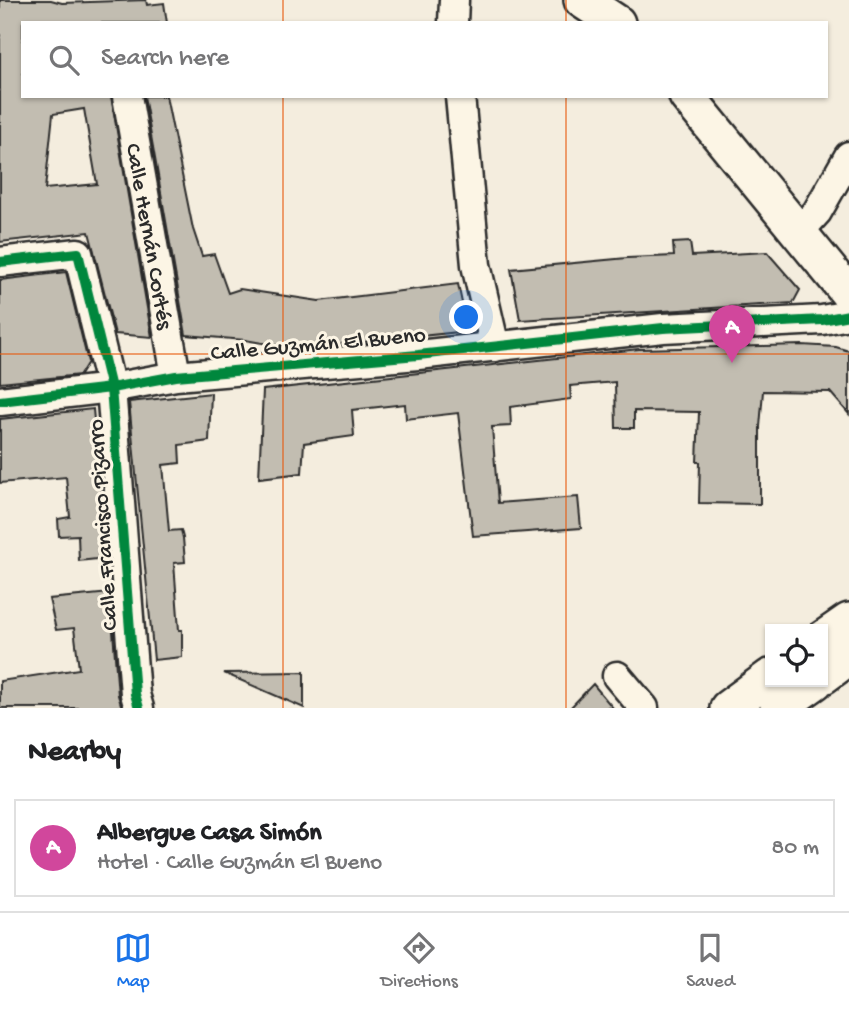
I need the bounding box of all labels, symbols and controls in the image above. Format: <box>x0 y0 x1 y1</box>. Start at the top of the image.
search box <box>21 21 828 98</box>
icon: search <box>45 41 83 79</box>
text: Search here <box>101 44 229 75</box>
street label: Calle Hernán Cortés <box>118 142 177 332</box>
your location <box>449 300 483 334</box>
pin: A <box>709 305 755 363</box>
street label: Calle Guzmán El Bueno <box>210 323 427 368</box>
street label: Calle Francisco Pizarro <box>84 418 125 631</box>
map controls <box>765 624 828 687</box>
button: locate <box>765 624 828 687</box>
text: Nearby <box>28 736 121 771</box>
text: Albergue Casa Simón <box>97 819 322 850</box>
text: A <box>46 835 60 862</box>
text: 80 m <box>772 835 819 862</box>
text: Hotel · Calle Guzmán El Bueno <box>97 850 382 877</box>
tab: Map <box>114 929 152 994</box>
tab: Directions <box>381 929 458 994</box>
tab: Saved <box>686 929 735 994</box>

